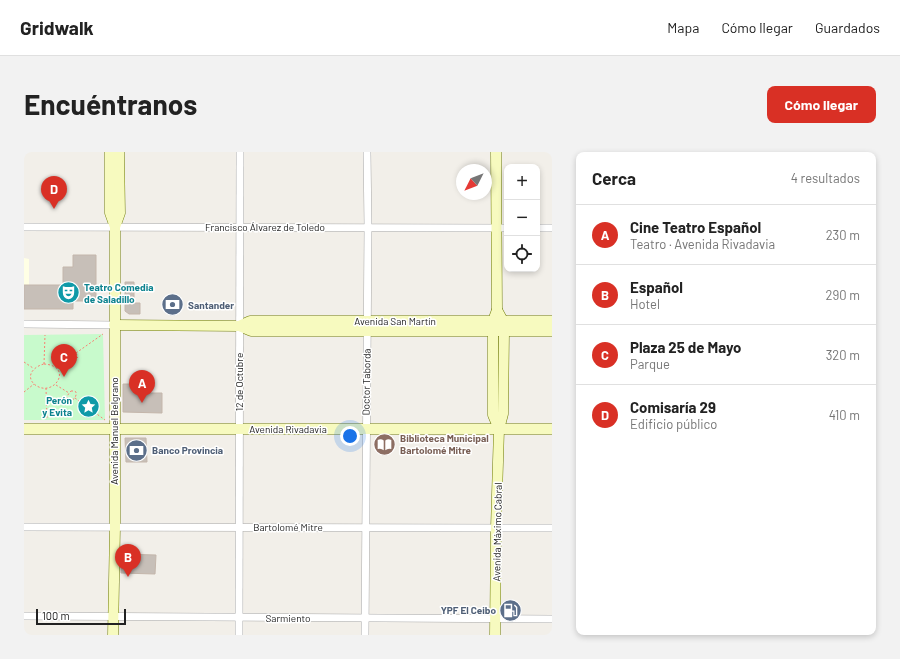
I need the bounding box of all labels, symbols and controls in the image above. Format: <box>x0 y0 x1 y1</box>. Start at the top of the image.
text: Gridwalk <box>20 16 94 39</box>
text: Mapa <box>667 19 699 36</box>
text: Cómo llegar <box>721 19 793 36</box>
text: Guardados <box>815 19 880 36</box>
button: Cómo llegar <box>767 86 876 123</box>
text: Encuéntranos <box>24 87 197 121</box>
north arrow <box>456 164 492 200</box>
map controls <box>504 164 540 272</box>
button: + <box>504 164 540 200</box>
text: Cerca <box>592 168 636 188</box>
text: 4 resultados <box>791 170 860 186</box>
pin: D <box>41 176 67 209</box>
button: − <box>504 200 540 236</box>
text: Cine Teatro Español <box>630 218 761 236</box>
street label: Francisco Álvarez de Toledo <box>205 221 325 233</box>
text: A <box>601 227 609 243</box>
text: 230 m <box>826 227 860 243</box>
button: locate <box>504 236 540 272</box>
text: Teatro · Avenida Rivadavia <box>630 236 775 252</box>
text: Español <box>630 278 683 296</box>
theatre icon: Teatro Comedia de Saladillo <box>55 280 81 306</box>
place label: Teatro Comedia de Saladillo <box>84 281 154 305</box>
text: B <box>601 287 609 303</box>
text: 290 m <box>826 287 860 303</box>
bank icon: Santander <box>160 292 186 318</box>
text: Hotel <box>630 296 660 312</box>
place label: Santander <box>188 299 234 311</box>
street label: Avenida San Martín <box>354 315 436 327</box>
text: Plaza 25 de Mayo <box>630 338 741 356</box>
pin: C <box>51 344 77 377</box>
text: C <box>601 347 609 363</box>
text: 320 m <box>826 347 860 363</box>
street label: Doctor Taborda <box>359 348 373 416</box>
street label: 12 de Octubre <box>233 353 245 411</box>
text: Parque <box>630 356 670 372</box>
pin: A <box>129 370 155 403</box>
street label: Avenida Manuel Belgrano <box>108 377 120 485</box>
place icon: Perón y Evita <box>75 393 101 419</box>
place label: Perón y Evita <box>42 394 72 418</box>
text: Comisaría 29 <box>630 398 716 416</box>
text: D <box>601 407 609 423</box>
text: 410 m <box>829 407 860 423</box>
text: Edificio público <box>630 416 717 432</box>
street label: Avenida Rivadavia <box>249 423 327 435</box>
your location <box>340 426 360 446</box>
library icon: Biblioteca Municipal Bartolomé Mitre <box>371 431 397 457</box>
place label: Biblioteca Municipal Bartolomé Mitre <box>400 432 489 456</box>
bank icon: Banco Provincia <box>123 437 149 463</box>
place label: Banco Provincia <box>152 444 223 456</box>
street label: Avenida Máximo Cabral <box>490 482 504 582</box>
street label: Bartolomé Mitre <box>253 521 323 533</box>
pin: B <box>115 544 141 577</box>
fuel station icon: YPF El Ceibo <box>498 597 524 623</box>
place label: YPF El Ceibo <box>441 604 496 616</box>
scale bar <box>36 607 126 626</box>
text: 100 m <box>42 609 70 622</box>
street label: Sarmiento <box>265 612 311 624</box>

